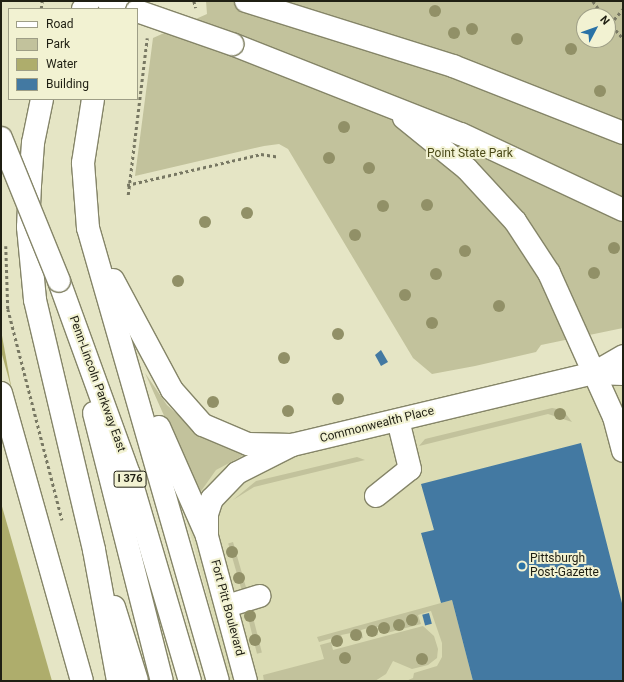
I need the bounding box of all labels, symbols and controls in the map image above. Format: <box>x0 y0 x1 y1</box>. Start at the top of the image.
legend <box>8 8 138 100</box>
north arrow <box>576 8 616 48</box>
text: N <box>597 13 612 28</box>
text: Road <box>46 17 74 31</box>
text: Park <box>46 37 70 51</box>
text: Water <box>46 57 77 71</box>
text: Building <box>46 77 89 91</box>
park label: Point State Park <box>427 147 513 161</box>
street label: Penn-Lincoln Parkway East <box>66 314 128 454</box>
street label: Commonwealth Place <box>318 404 436 446</box>
road number: I 376 <box>113 470 147 488</box>
place label: Pittsburgh Post-Gazette <box>530 552 599 580</box>
street label: Fort Pitt Boulevard <box>207 558 247 658</box>
marker: Pittsburgh Post-Gazette <box>517 561 527 571</box>

